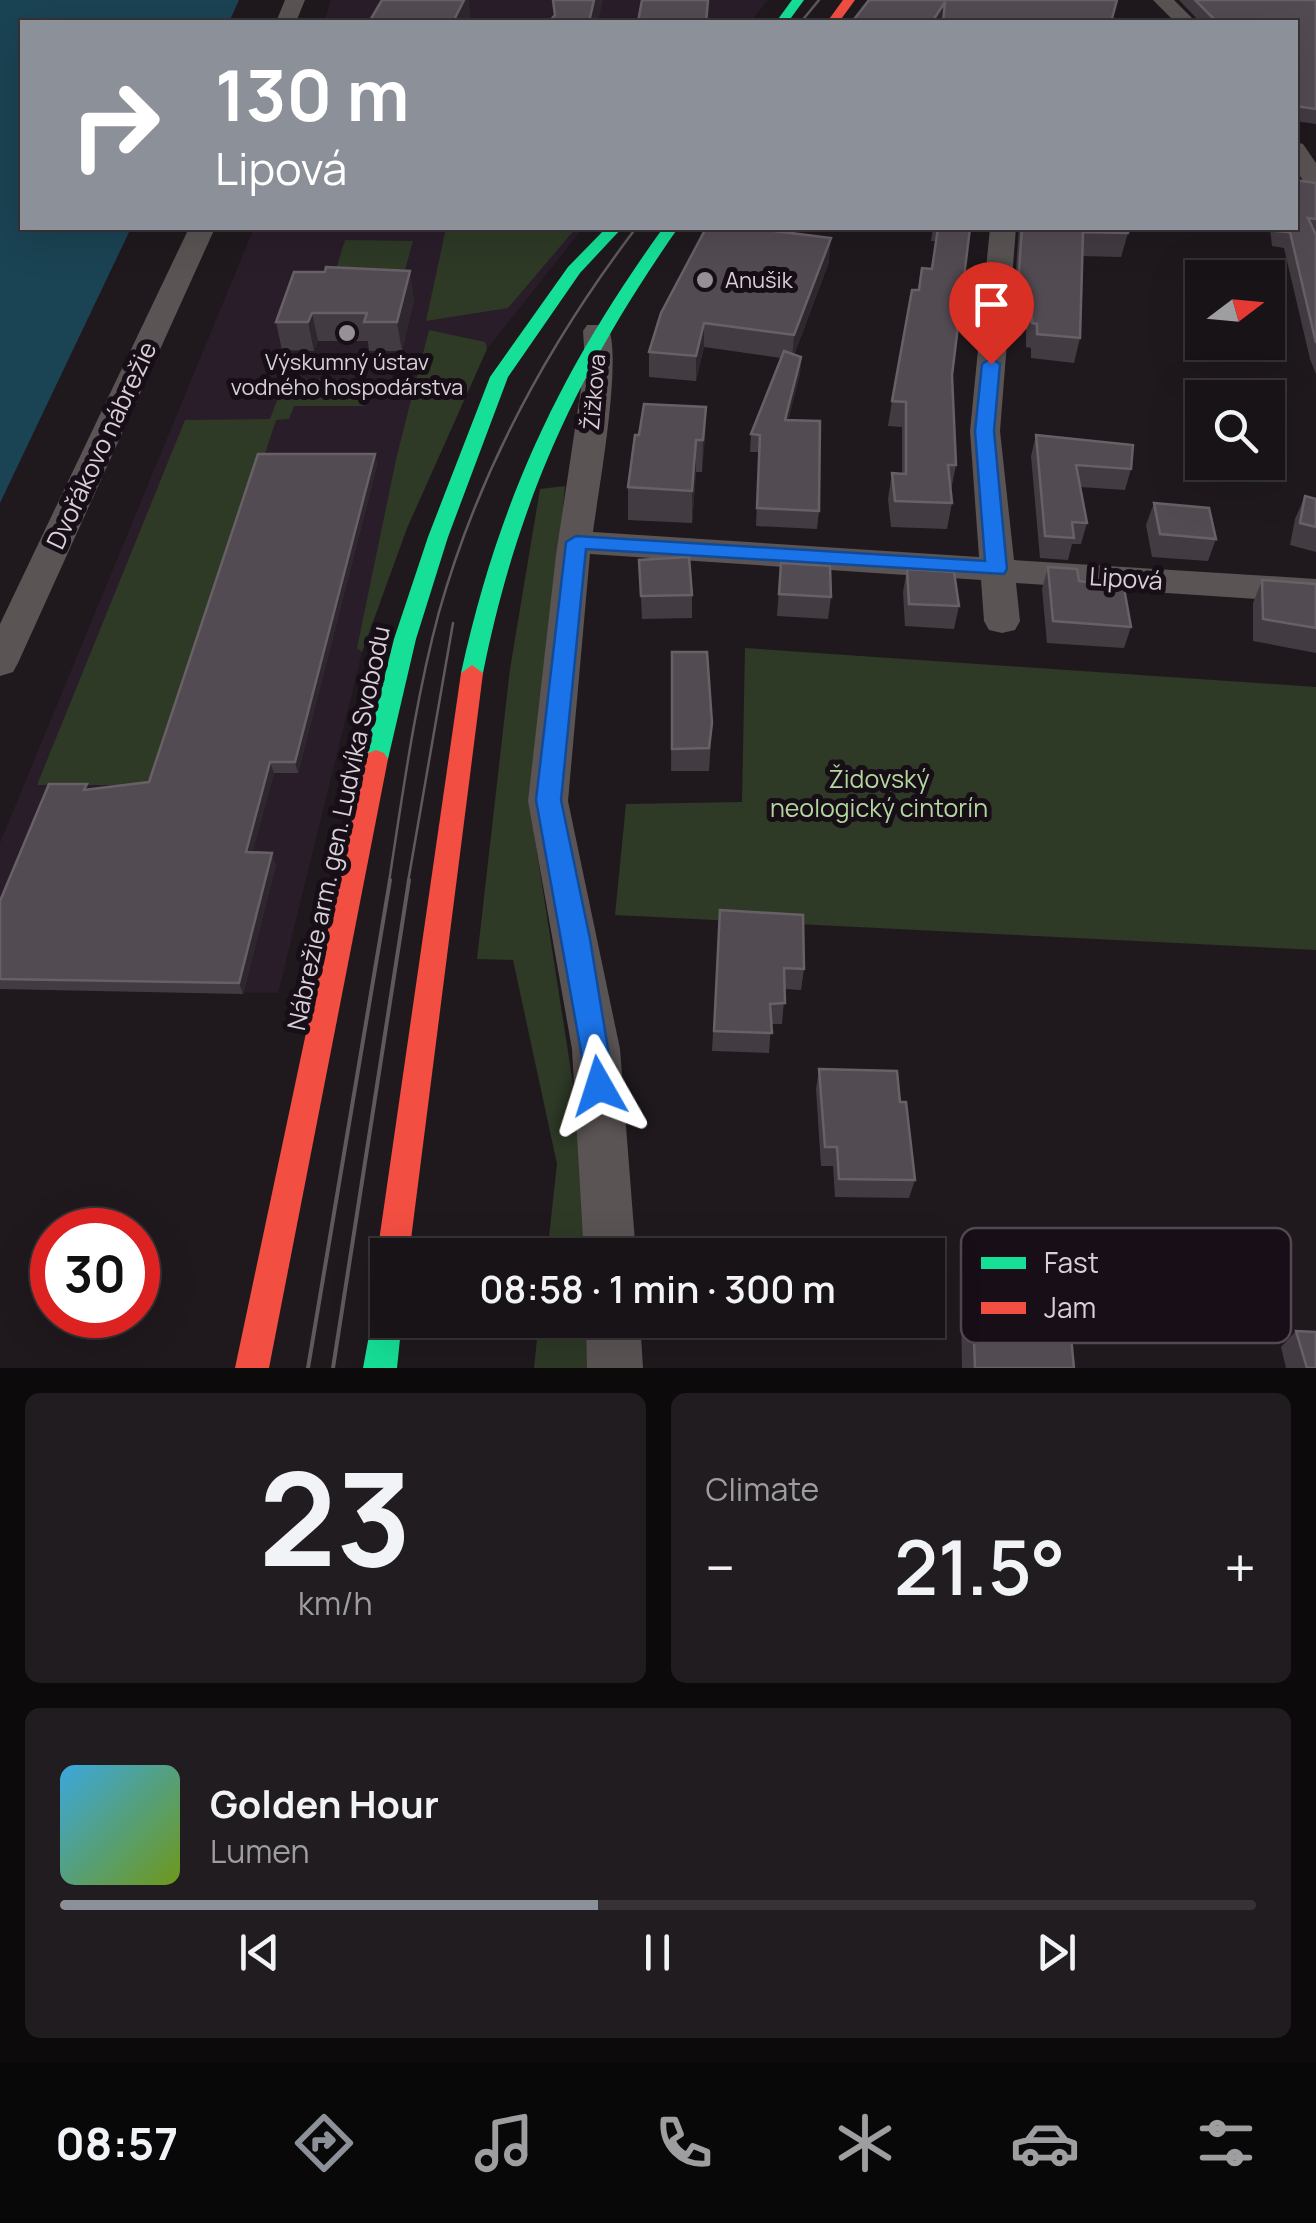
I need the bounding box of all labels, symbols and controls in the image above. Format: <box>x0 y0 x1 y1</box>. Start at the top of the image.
text: 130 m <box>215 46 409 142</box>
icon: right <box>50 60 180 190</box>
text: Lipová <box>215 137 347 199</box>
north arrow <box>1185 260 1285 360</box>
map controls <box>1185 260 1285 480</box>
pin <box>949 262 1034 365</box>
place label: Anušik <box>725 265 794 295</box>
marker: Anušik <box>694 269 716 291</box>
icon: arrive <box>964 277 1019 332</box>
marker: Výskumný ústav vodného hospodárstva <box>336 322 358 344</box>
street label: Dvořákovo nábrežie <box>38 336 164 554</box>
place label: Výskumný ústav vodného hospodárstva <box>231 347 463 402</box>
street label: Žižkova <box>576 353 612 431</box>
button: search <box>1185 380 1285 480</box>
street label: Lipová <box>1088 558 1164 598</box>
street label: Nábrežie arm. gen. Ludvíka Svobodu <box>278 623 398 1033</box>
park label: Židovský neologický cintorín <box>770 761 988 825</box>
position arrow <box>547 1034 651 1138</box>
speed limit sign: 30 <box>30 1208 160 1338</box>
legend <box>961 1228 1291 1343</box>
text: Fast <box>1044 1243 1099 1281</box>
text: 08:58 · 1 min · 300 m <box>479 1262 836 1314</box>
text: Jam <box>1044 1288 1096 1326</box>
text: 23 <box>259 1427 412 1605</box>
text: Climate <box>706 1467 819 1511</box>
text: 21.5° <box>894 1515 1066 1618</box>
text: − <box>706 1529 735 1605</box>
text: + <box>1224 1529 1256 1605</box>
text: km/h <box>298 1581 372 1625</box>
text: Golden Hour <box>210 1777 439 1829</box>
text: Lumen <box>210 1829 310 1873</box>
icon: previous <box>232 1925 287 1980</box>
icon: pause <box>630 1925 685 1980</box>
icon: next <box>1029 1925 1084 1980</box>
icon: directions <box>289 2108 359 2178</box>
icon: music <box>469 2108 539 2178</box>
icon: phone <box>649 2108 719 2178</box>
icon: climate <box>830 2108 900 2178</box>
icon: car <box>1010 2108 1080 2178</box>
icon: filters <box>1191 2108 1261 2178</box>
text: 08:57 <box>55 2112 178 2174</box>

